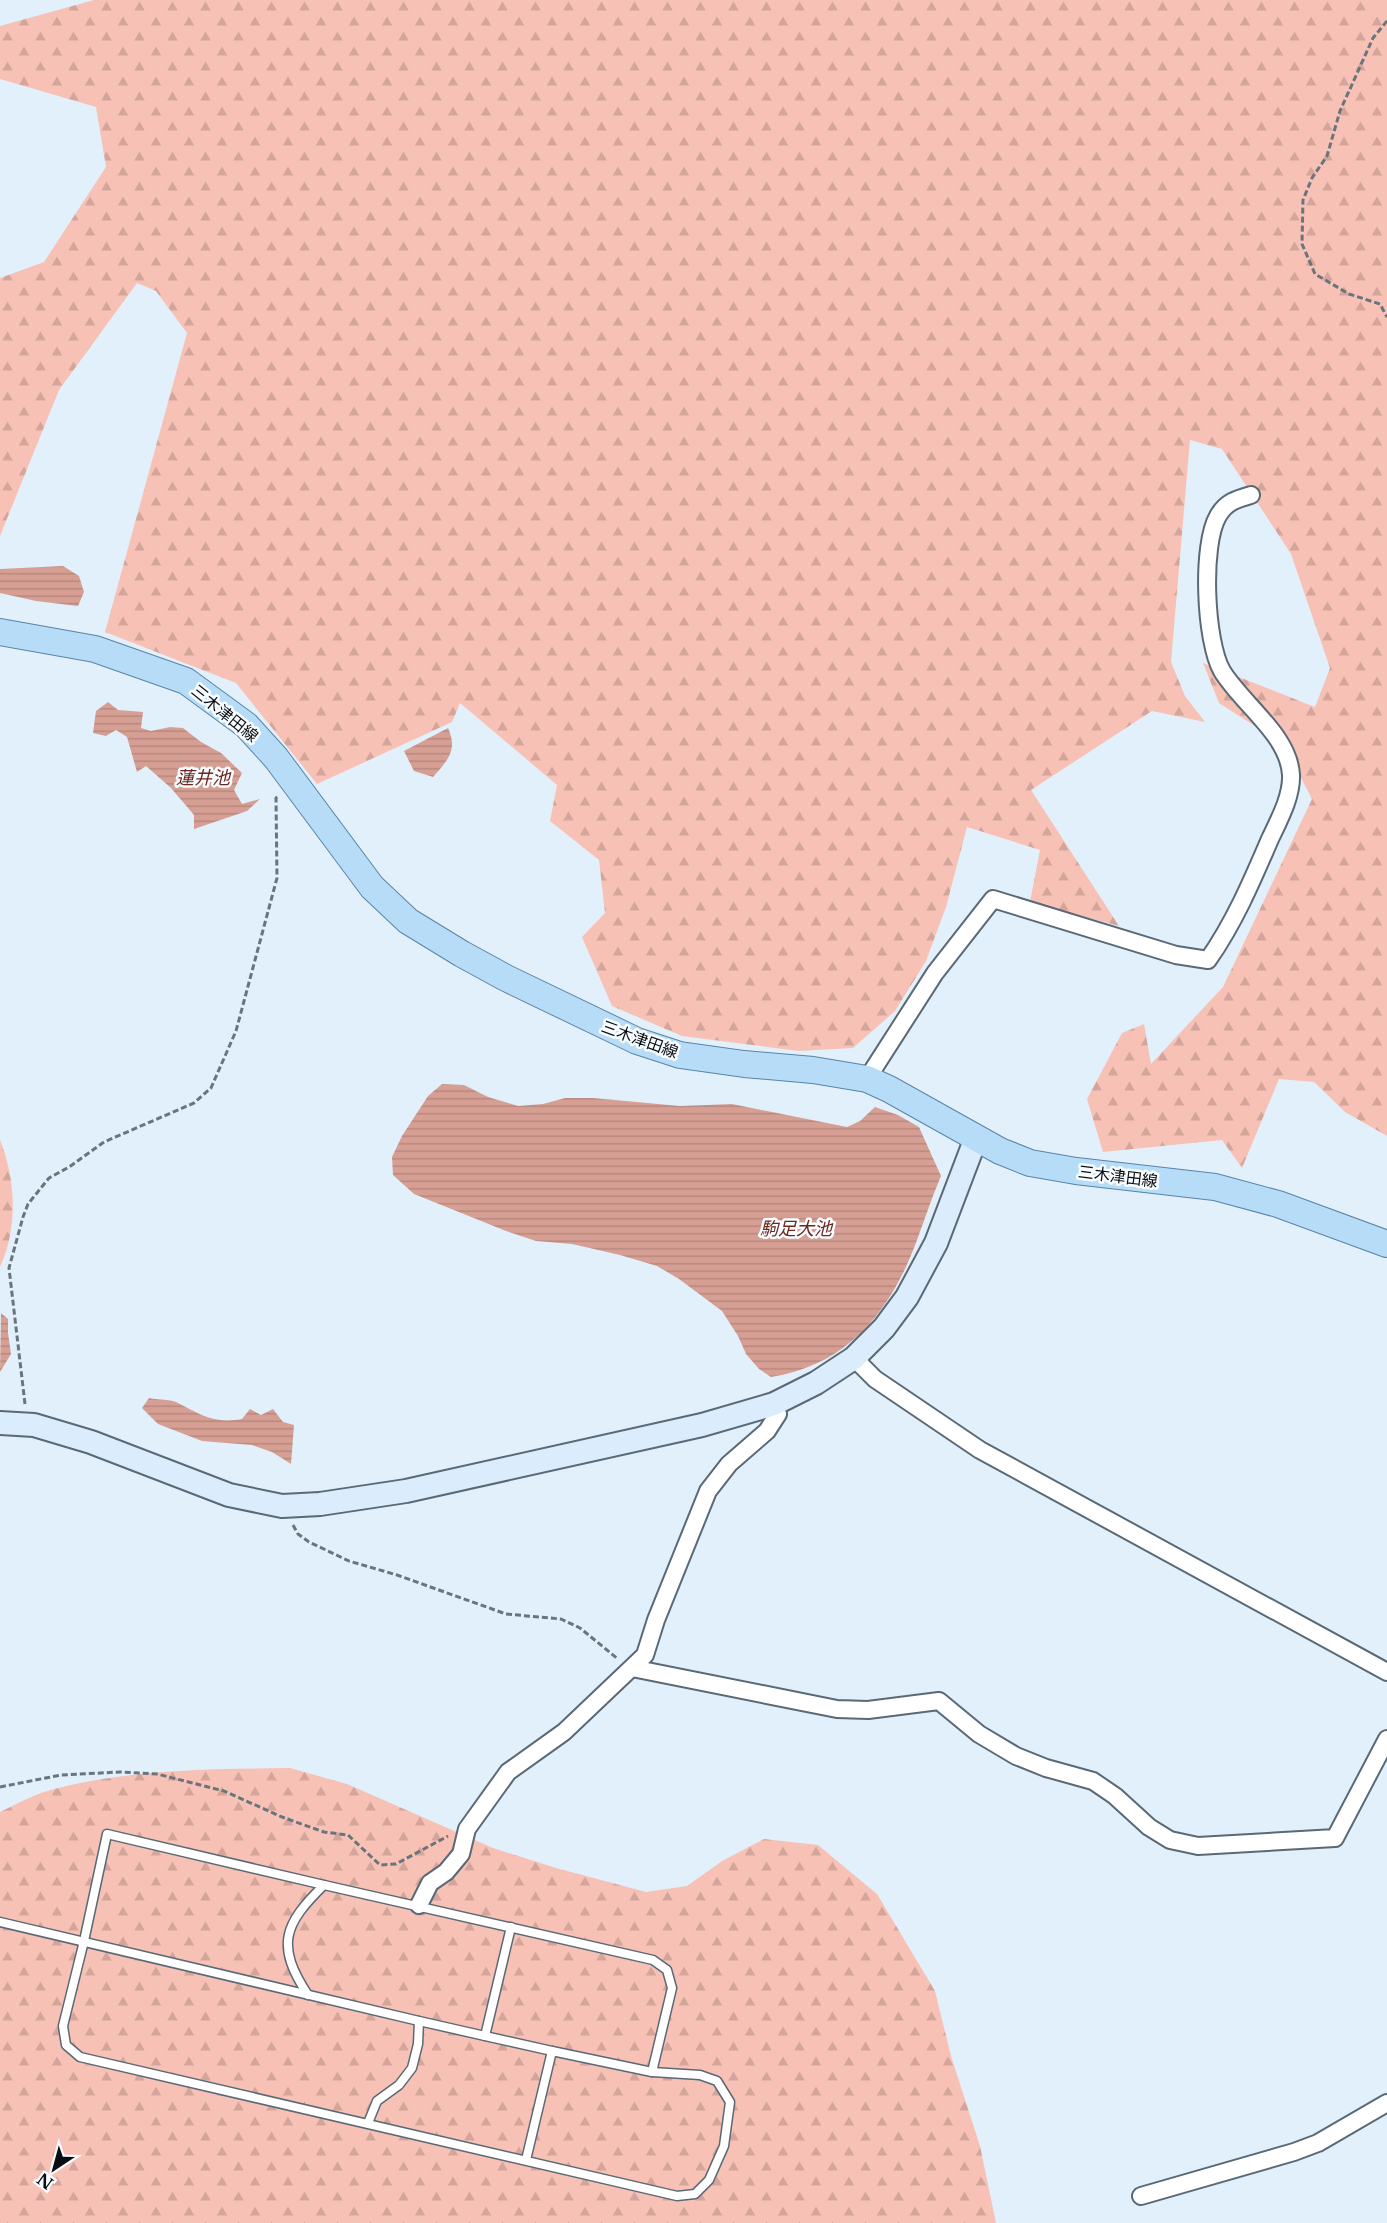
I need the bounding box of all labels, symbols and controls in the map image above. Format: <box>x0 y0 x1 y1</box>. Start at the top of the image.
street label: 三木津田線 <box>188 680 262 746</box>
water label: 蓮井池 <box>176 767 232 789</box>
street label: 三木津田線 <box>599 1016 681 1062</box>
street label: 三木津田線 <box>1077 1161 1159 1191</box>
water label: 駒足大池 <box>760 1218 834 1240</box>
north arrow <box>24 2139 84 2199</box>
text: N <box>33 2169 57 2194</box>

